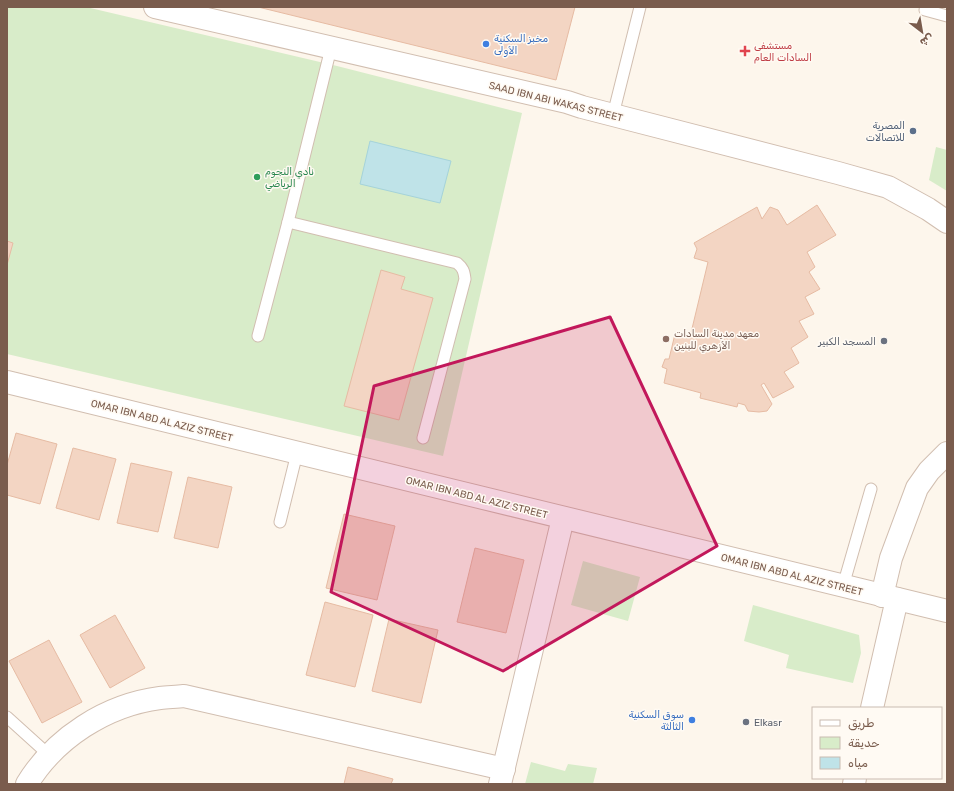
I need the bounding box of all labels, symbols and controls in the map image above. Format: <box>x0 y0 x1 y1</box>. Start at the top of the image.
north arrow <box>902 12 942 52</box>
text: ش <box>918 31 936 49</box>
place label: مخبز السكنية الأولى <box>494 33 549 57</box>
marker: مخبز السكنية الأولى <box>481 39 491 49</box>
place label: مستشفى السادات العام <box>754 40 812 64</box>
marker: مستشفى السادات العام <box>739 45 751 57</box>
street label: SAAD IBN ABI WAKAS STREET <box>487 79 624 125</box>
place label: المصرية للاتصالات <box>866 120 905 144</box>
marker: المصرية للاتصالات <box>908 126 918 136</box>
place label: نادي النجوم الرياضي <box>265 166 314 192</box>
marker: نادي النجوم الرياضي <box>252 172 262 182</box>
place label: معهد مدينة السادات الأزهري للبنين <box>674 328 759 353</box>
marker: معهد مدينة السادات الأزهري للبنين <box>661 334 671 344</box>
place label: المسجد الكبير <box>817 336 876 348</box>
marker: المسجد الكبير <box>879 336 889 346</box>
street label: OMAR IBN ABD AL AZIZ STREET <box>89 397 234 444</box>
street label: OMAR IBN ABD AL AZIZ STREET <box>404 474 549 521</box>
street label: OMAR IBN ABD AL AZIZ STREET <box>719 551 864 598</box>
legend <box>812 707 942 779</box>
place label: سوق السكنية الثالثة <box>629 709 684 733</box>
marker: سوق السكنية الثالثة <box>687 715 697 725</box>
text: طريق <box>848 716 874 731</box>
marker: Elkasr <box>741 717 751 727</box>
place label: Elkasr <box>754 717 782 729</box>
text: حديقة <box>848 736 880 750</box>
text: مياه <box>848 756 868 770</box>

